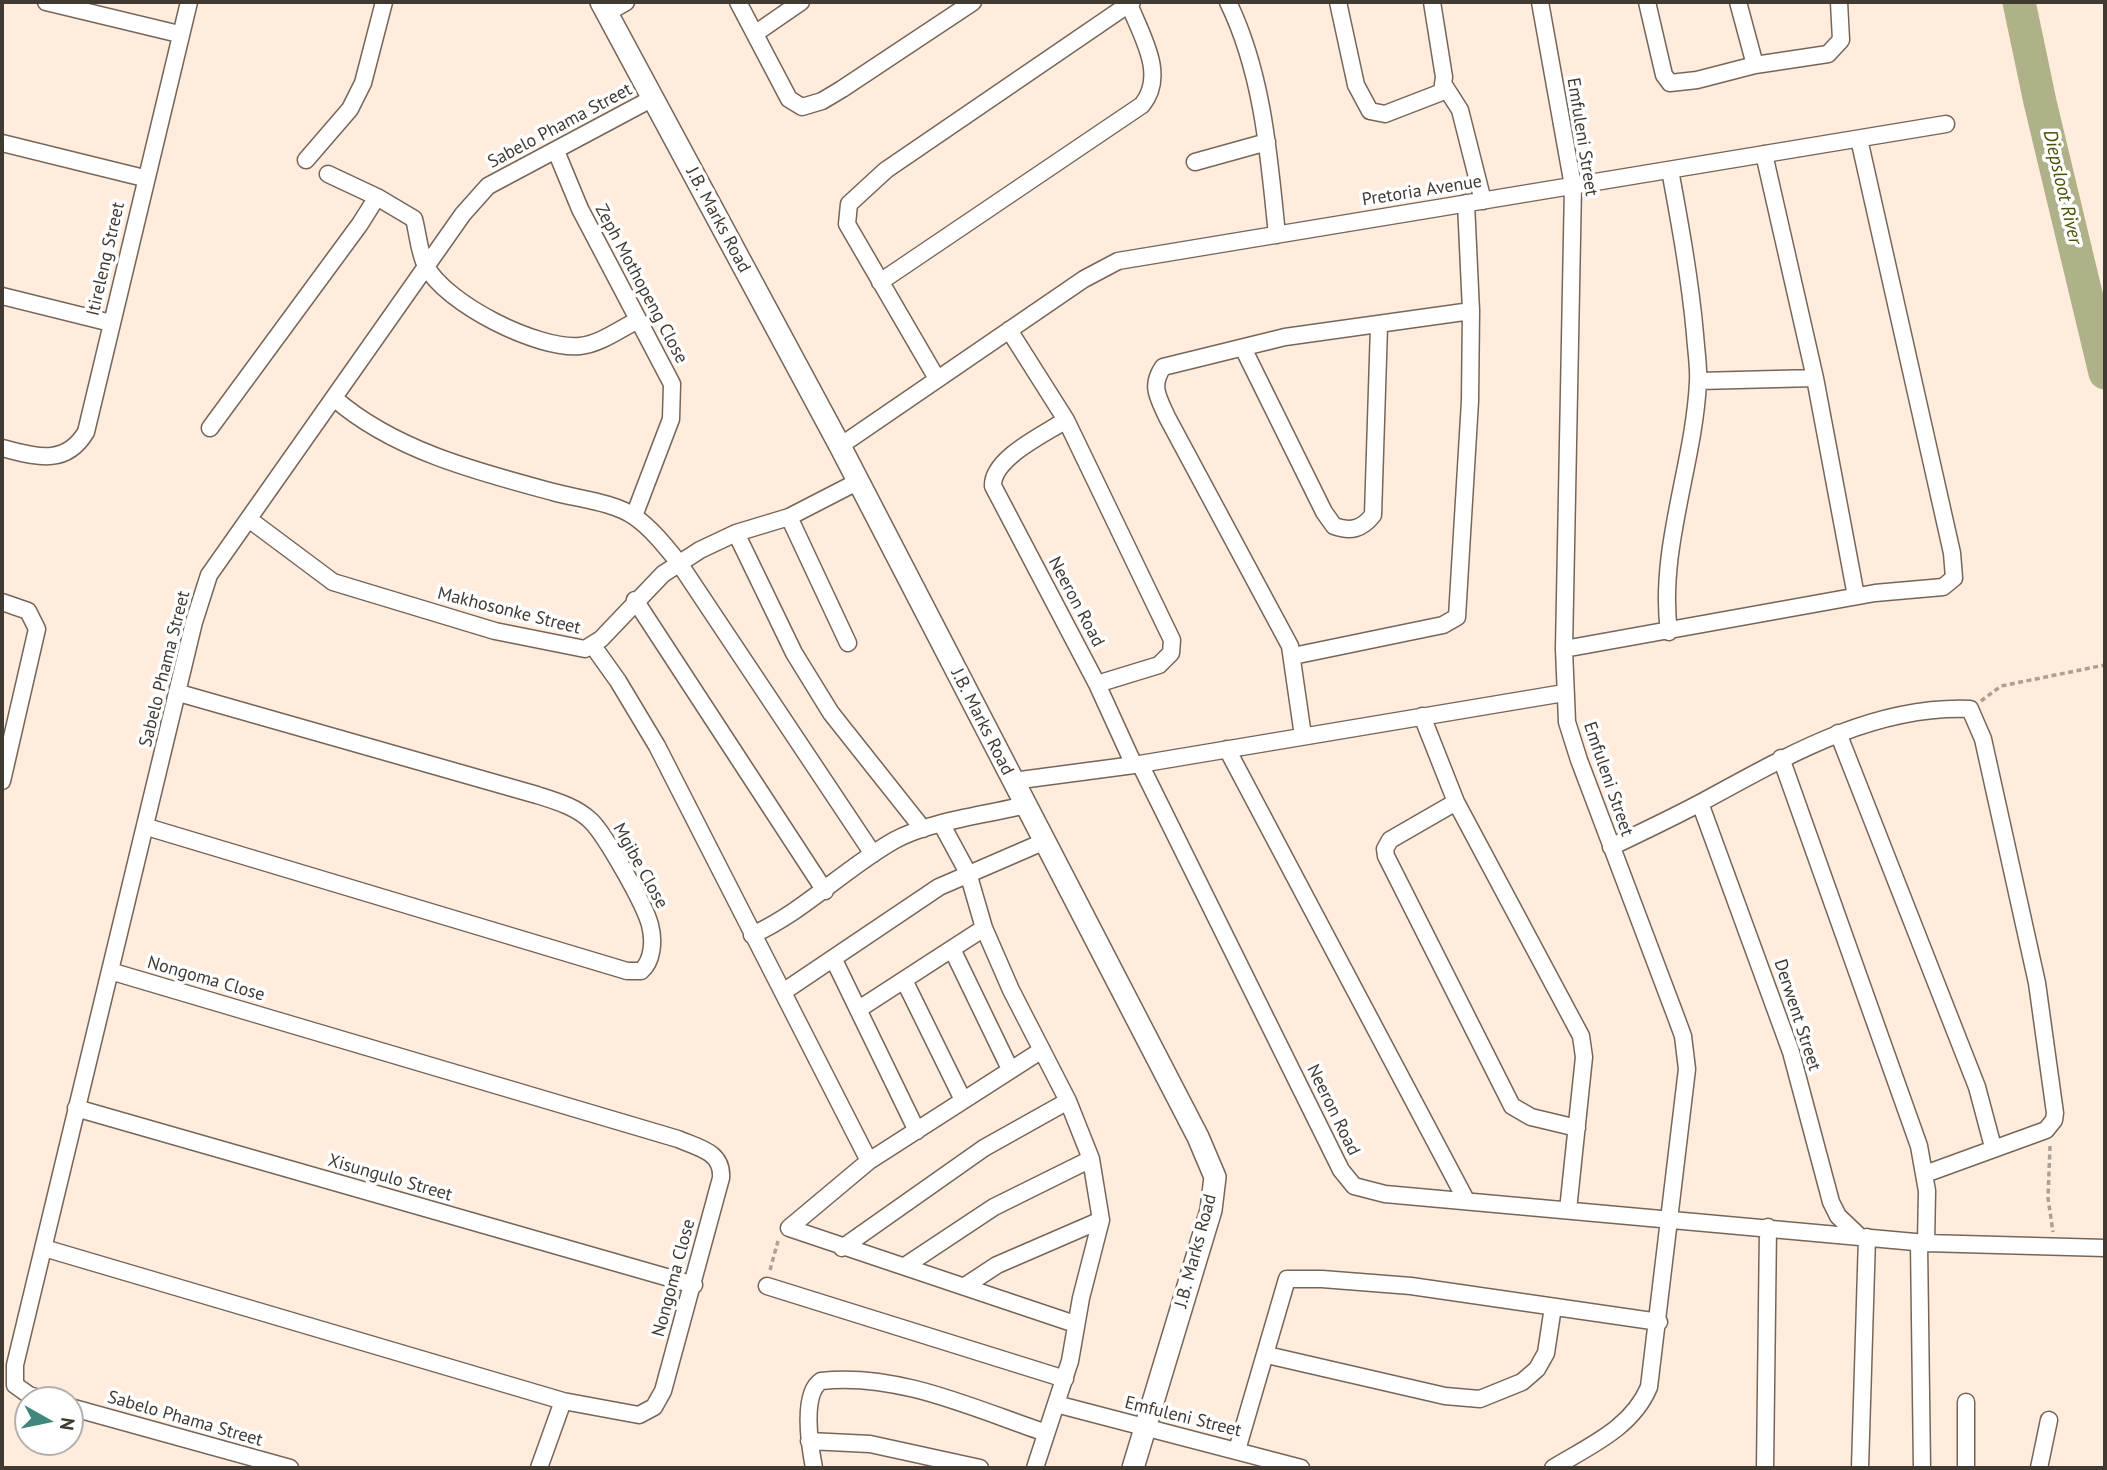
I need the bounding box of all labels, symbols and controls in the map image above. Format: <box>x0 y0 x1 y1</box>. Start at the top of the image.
street label: Emfuleni Street <box>1562 76 1602 198</box>
street label: Sabelo Phama Street <box>484 79 636 173</box>
water label: Diepsloot River <box>2038 128 2086 246</box>
street label: J.B. Marks Road <box>681 163 755 277</box>
street label: Pretoria Avenue <box>1360 171 1484 211</box>
street label: Itireleng Street <box>82 200 130 318</box>
street label: Zeph Mothopeng Close <box>590 201 692 367</box>
street label: Neeron Road <box>1043 553 1109 651</box>
street label: Makhosonke Street <box>435 583 583 639</box>
street label: Sabelo Phama Street <box>135 589 195 749</box>
street label: J.B. Marks Road <box>946 665 1018 779</box>
street label: Emfuleni Street <box>1578 719 1638 839</box>
street label: Mgibe Close <box>608 820 672 912</box>
street label: Nongoma Close <box>145 952 267 1006</box>
street label: Derwent Street <box>1769 957 1825 1073</box>
street label: Neeron Road <box>1302 1061 1364 1159</box>
street label: Xisungulo Street <box>325 1150 455 1206</box>
street label: J.B. Marks Road <box>1170 1192 1222 1310</box>
street label: Nongoma Close <box>648 1217 700 1339</box>
north arrow <box>14 1386 84 1456</box>
street label: Sabelo Phama Street <box>105 1387 265 1451</box>
street label: Emfuleni Street <box>1122 1392 1244 1442</box>
text: N <box>55 1416 81 1432</box>

